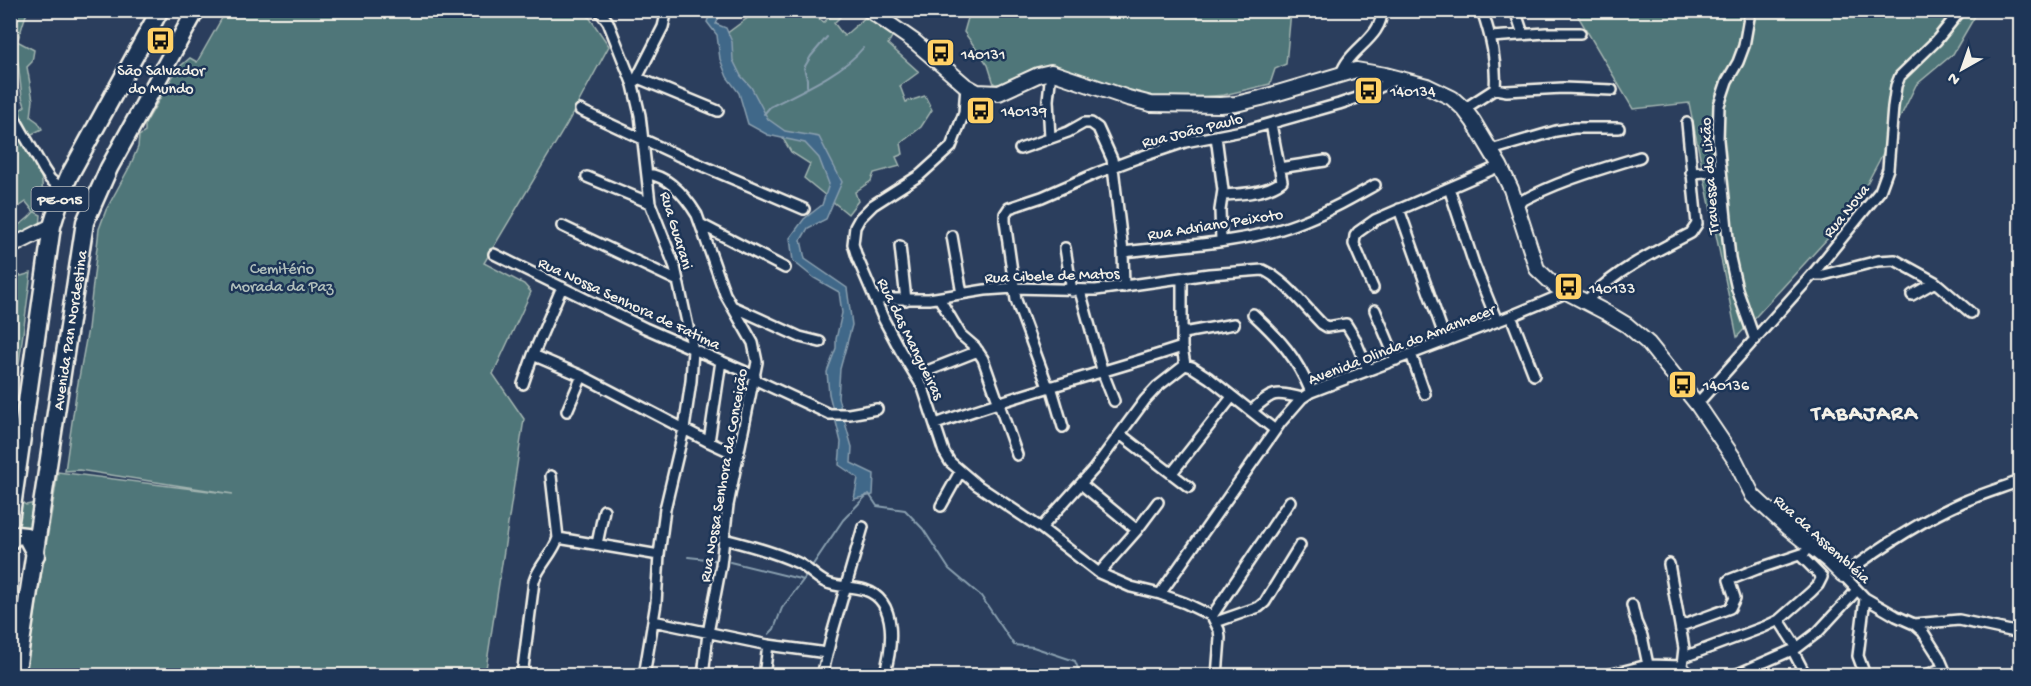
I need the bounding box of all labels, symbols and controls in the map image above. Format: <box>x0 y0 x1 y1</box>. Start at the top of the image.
bus stop icon: São Salvador do Mundo <box>145 25 177 57</box>
bus stop icon: 140131 <box>924 37 956 69</box>
north arrow <box>1932 39 1992 99</box>
place label: 140131 <box>960 47 1005 66</box>
place label: São Salvador do Mundo <box>117 63 206 100</box>
text: N <box>1944 67 1965 88</box>
bus stop icon: 140134 <box>1353 74 1385 106</box>
place label: 140134 <box>1389 84 1436 103</box>
bus stop icon: 140139 <box>964 94 996 126</box>
place label: 140139 <box>1000 104 1047 123</box>
street label: Rua João Paulo <box>1140 111 1245 154</box>
street label: Travessa do Lixão <box>1698 117 1725 236</box>
street label: Rua Nova <box>1820 181 1876 243</box>
road number: PE-015 <box>32 187 88 211</box>
street label: Rua Guarani <box>654 190 696 272</box>
street label: Rua Adriano Peixoto <box>1146 206 1285 247</box>
street label: Avenida Pan Nordestina <box>51 248 94 412</box>
street label: Rua Nossa Senhora de Fatima <box>534 255 724 356</box>
park label: Cemitério Morada da Paz <box>231 261 334 298</box>
street label: Rua Cibele de Matos <box>984 266 1121 289</box>
bus stop icon: 140133 <box>1552 271 1584 303</box>
street label: Rua das Mangueiras <box>871 276 947 404</box>
place label: 140133 <box>1588 281 1635 300</box>
street label: Avenida Olinda do Amanhecer <box>1306 301 1500 391</box>
street label: Rua Nossa Senhora da Conceição <box>697 367 754 584</box>
bus stop icon: 140136 <box>1666 368 1698 400</box>
place label: 140136 <box>1702 378 1750 397</box>
district label: TABAJARA <box>1810 402 1919 428</box>
street label: Rua da Assembléia <box>1768 492 1874 590</box>

